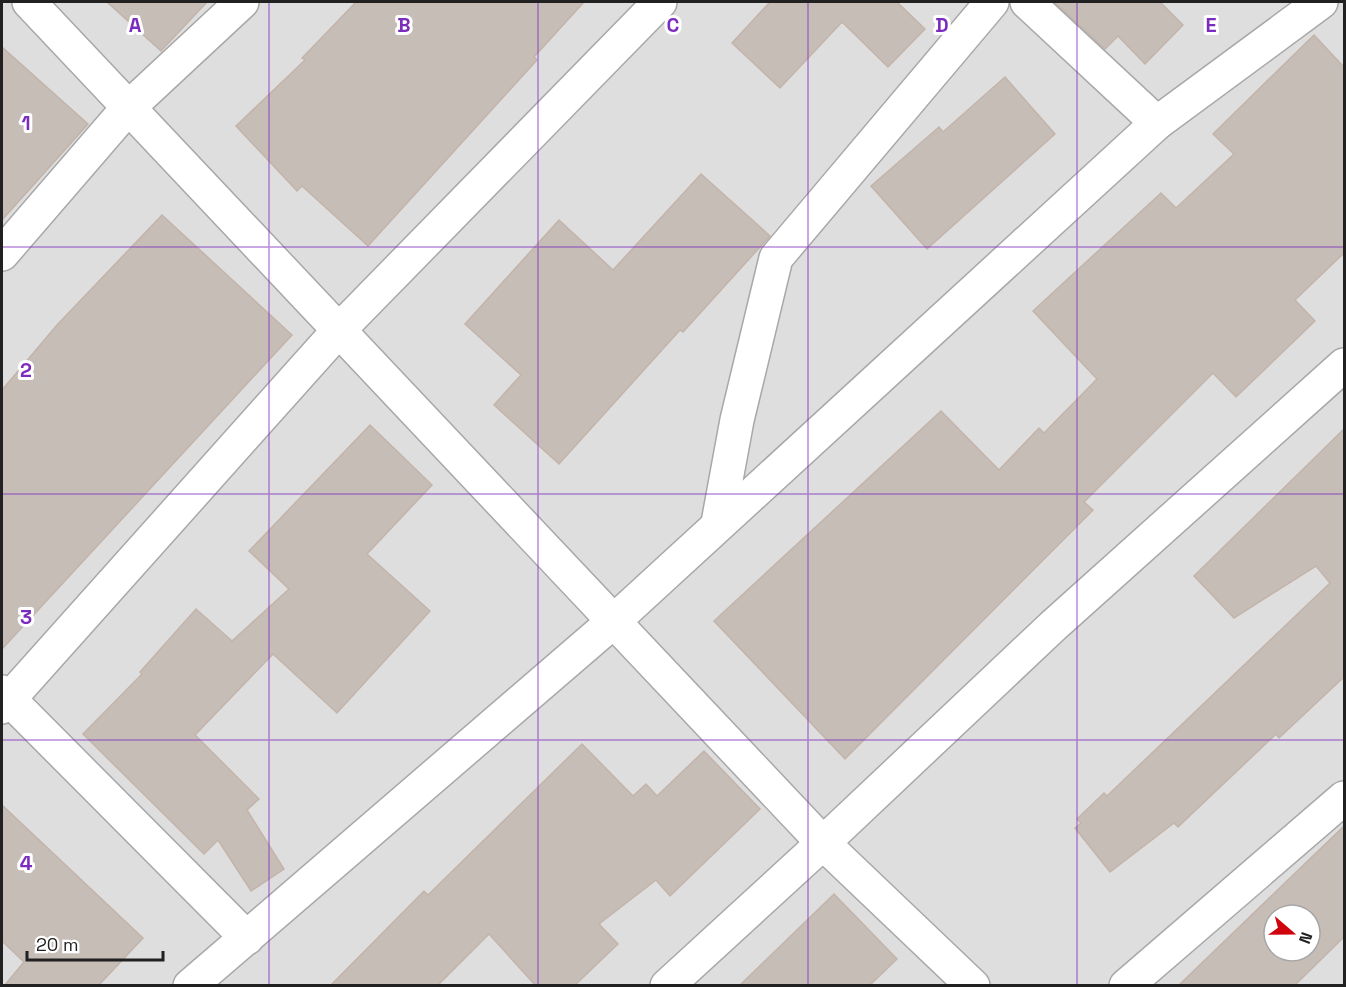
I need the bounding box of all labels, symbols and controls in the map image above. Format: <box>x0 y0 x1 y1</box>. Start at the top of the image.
text: A <box>129 12 142 38</box>
text: B <box>397 12 411 38</box>
text: C <box>667 12 680 38</box>
text: D <box>935 12 949 38</box>
text: E <box>1205 12 1217 38</box>
text: 1 <box>21 110 31 136</box>
text: 2 <box>20 357 32 383</box>
text: 3 <box>20 604 32 630</box>
text: 4 <box>20 850 33 876</box>
north arrow <box>1262 903 1322 963</box>
scale bar <box>27 924 164 962</box>
text: N <box>1294 929 1317 947</box>
text: 20 m <box>36 933 79 956</box>

